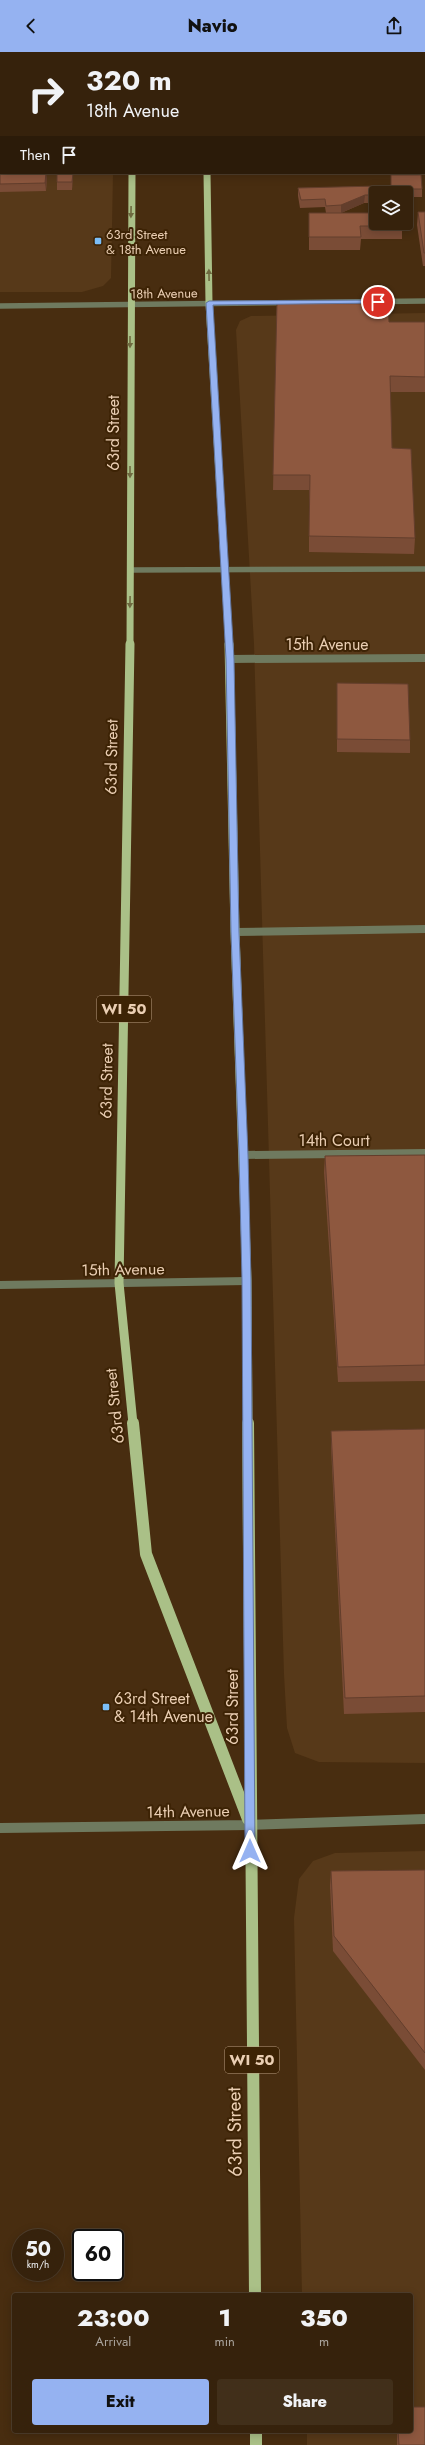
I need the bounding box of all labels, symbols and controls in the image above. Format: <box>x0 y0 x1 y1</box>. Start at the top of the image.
text: Navio <box>187 13 238 39</box>
icon: back <box>20 15 42 37</box>
icon: share <box>383 15 405 37</box>
text: 320 m <box>86 60 172 101</box>
icon: right <box>20 68 72 120</box>
text: 18th Avenue <box>86 98 179 124</box>
text: Then <box>20 144 50 166</box>
icon: arrive <box>58 144 80 166</box>
map controls <box>369 186 413 230</box>
button: layers <box>369 186 413 230</box>
one-way arrow <box>128 206 134 219</box>
place label: 63rd Street & 18th Avenue <box>106 225 186 259</box>
marker: 63rd Street & 18th Avenue <box>93 236 103 246</box>
one-way arrow <box>206 268 212 281</box>
street label: 18th Avenue <box>130 283 198 304</box>
pin <box>361 285 395 319</box>
icon: arrive <box>367 291 389 313</box>
one-way arrow <box>127 336 133 349</box>
street label: 63rd Street <box>102 395 125 471</box>
one-way arrow <box>127 466 133 479</box>
one-way arrow <box>127 596 133 609</box>
street label: 15th Avenue <box>285 633 369 656</box>
street label: 63rd Street <box>99 719 124 795</box>
road number: WI 50 <box>97 996 151 1022</box>
street label: 63rd Street <box>94 1043 119 1119</box>
street label: 14th Court <box>299 1129 370 1152</box>
street label: 15th Avenue <box>81 1257 165 1282</box>
street label: 63rd Street <box>99 1367 130 1445</box>
street label: 63rd Street <box>221 1669 244 1745</box>
place label: 63rd Street & 14th Avenue <box>114 1687 213 1728</box>
marker: 63rd Street & 14th Avenue <box>101 1702 111 1712</box>
street label: 14th Avenue <box>146 1799 230 1824</box>
position arrow <box>229 1830 271 1872</box>
road number: WI 50 <box>225 2047 279 2073</box>
street label: 63rd Street <box>220 2086 249 2177</box>
speed limit sign: 60 <box>72 2229 124 2281</box>
text: 50 <box>25 2235 51 2264</box>
text: km/h <box>27 2257 49 2272</box>
text: 23:00 <box>77 2300 149 2335</box>
text: 1 <box>218 2300 231 2335</box>
text: 350 <box>300 2300 348 2335</box>
text: Arrival <box>95 2332 131 2351</box>
text: min <box>215 2332 235 2351</box>
text: m <box>319 2332 329 2351</box>
button: Exit <box>32 2379 209 2425</box>
button: Share <box>217 2379 393 2425</box>

